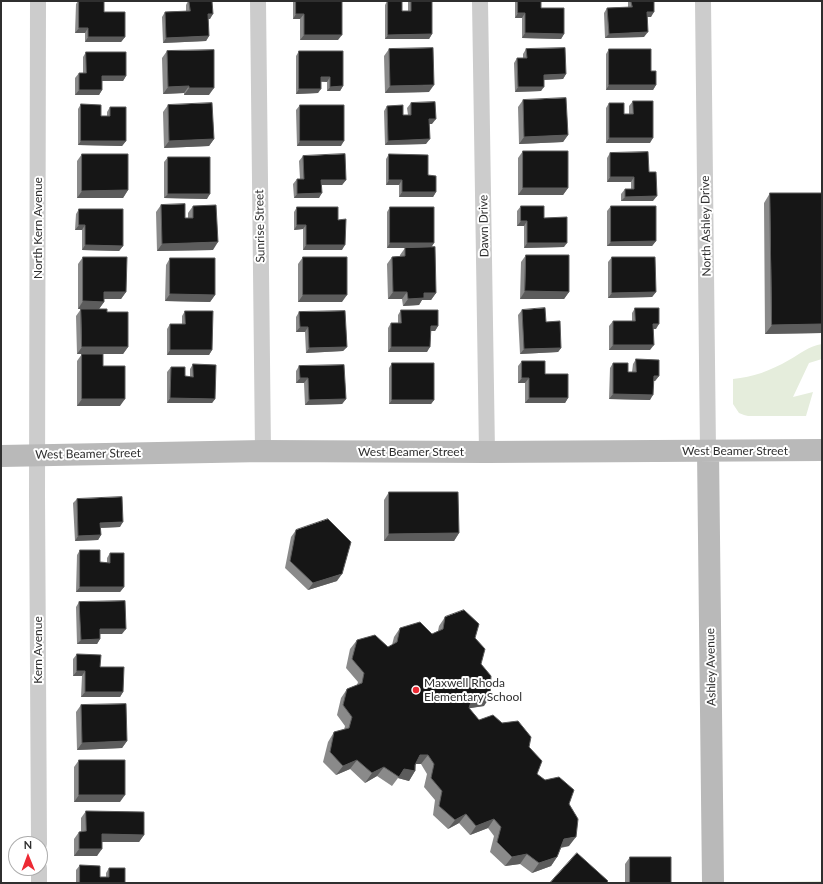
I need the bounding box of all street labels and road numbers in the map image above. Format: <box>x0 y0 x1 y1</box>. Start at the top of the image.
street label: North Ashley Drive <box>698 175 714 277</box>
street label: North Kern Avenue <box>31 177 45 279</box>
street label: Sunrise Street <box>252 189 268 263</box>
street label: Dawn Drive <box>476 195 492 257</box>
street label: West Beamer Street <box>682 444 788 458</box>
street label: West Beamer Street <box>358 445 464 459</box>
street label: West Beamer Street <box>35 446 141 462</box>
street label: Kern Avenue <box>31 616 45 684</box>
street label: Ashley Avenue <box>703 628 719 706</box>

